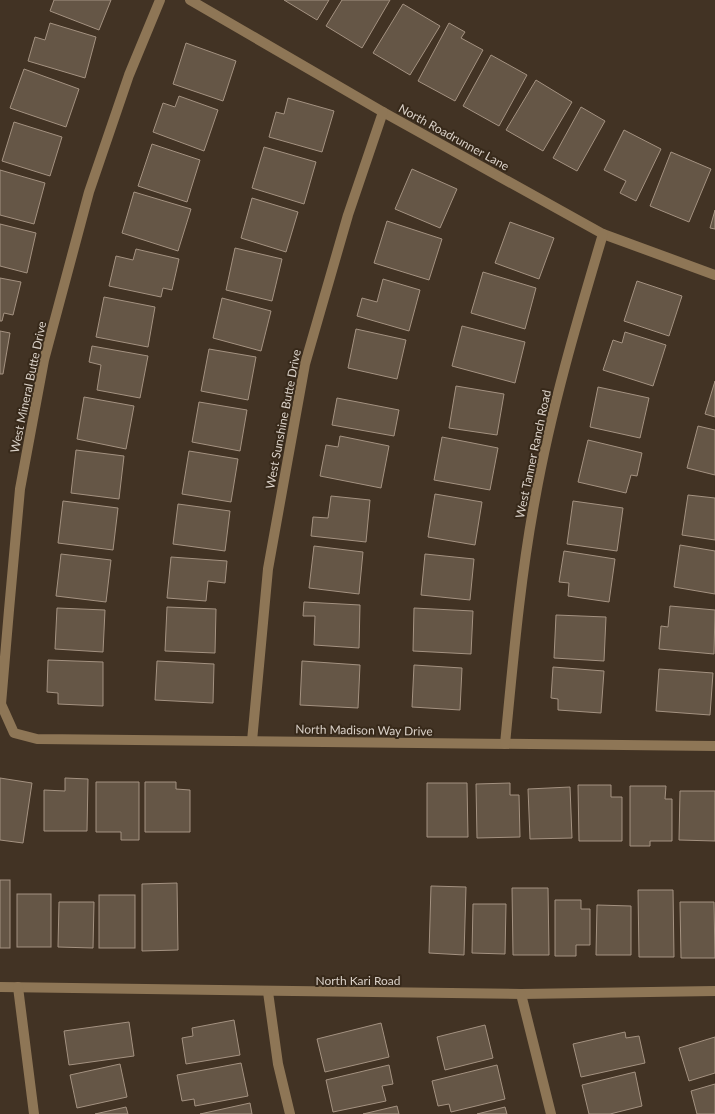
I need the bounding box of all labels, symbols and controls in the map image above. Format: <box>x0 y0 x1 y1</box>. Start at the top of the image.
street label: North Roadrunner Lane <box>396 100 512 174</box>
street label: West Mineral Butte Drive <box>7 320 49 454</box>
street label: West Sunshine Butte Drive <box>262 348 304 490</box>
street label: West Tanner Ranch Road <box>512 388 554 520</box>
street label: North Madison Way Drive <box>295 721 433 739</box>
street label: North Kari Road <box>315 973 401 988</box>

